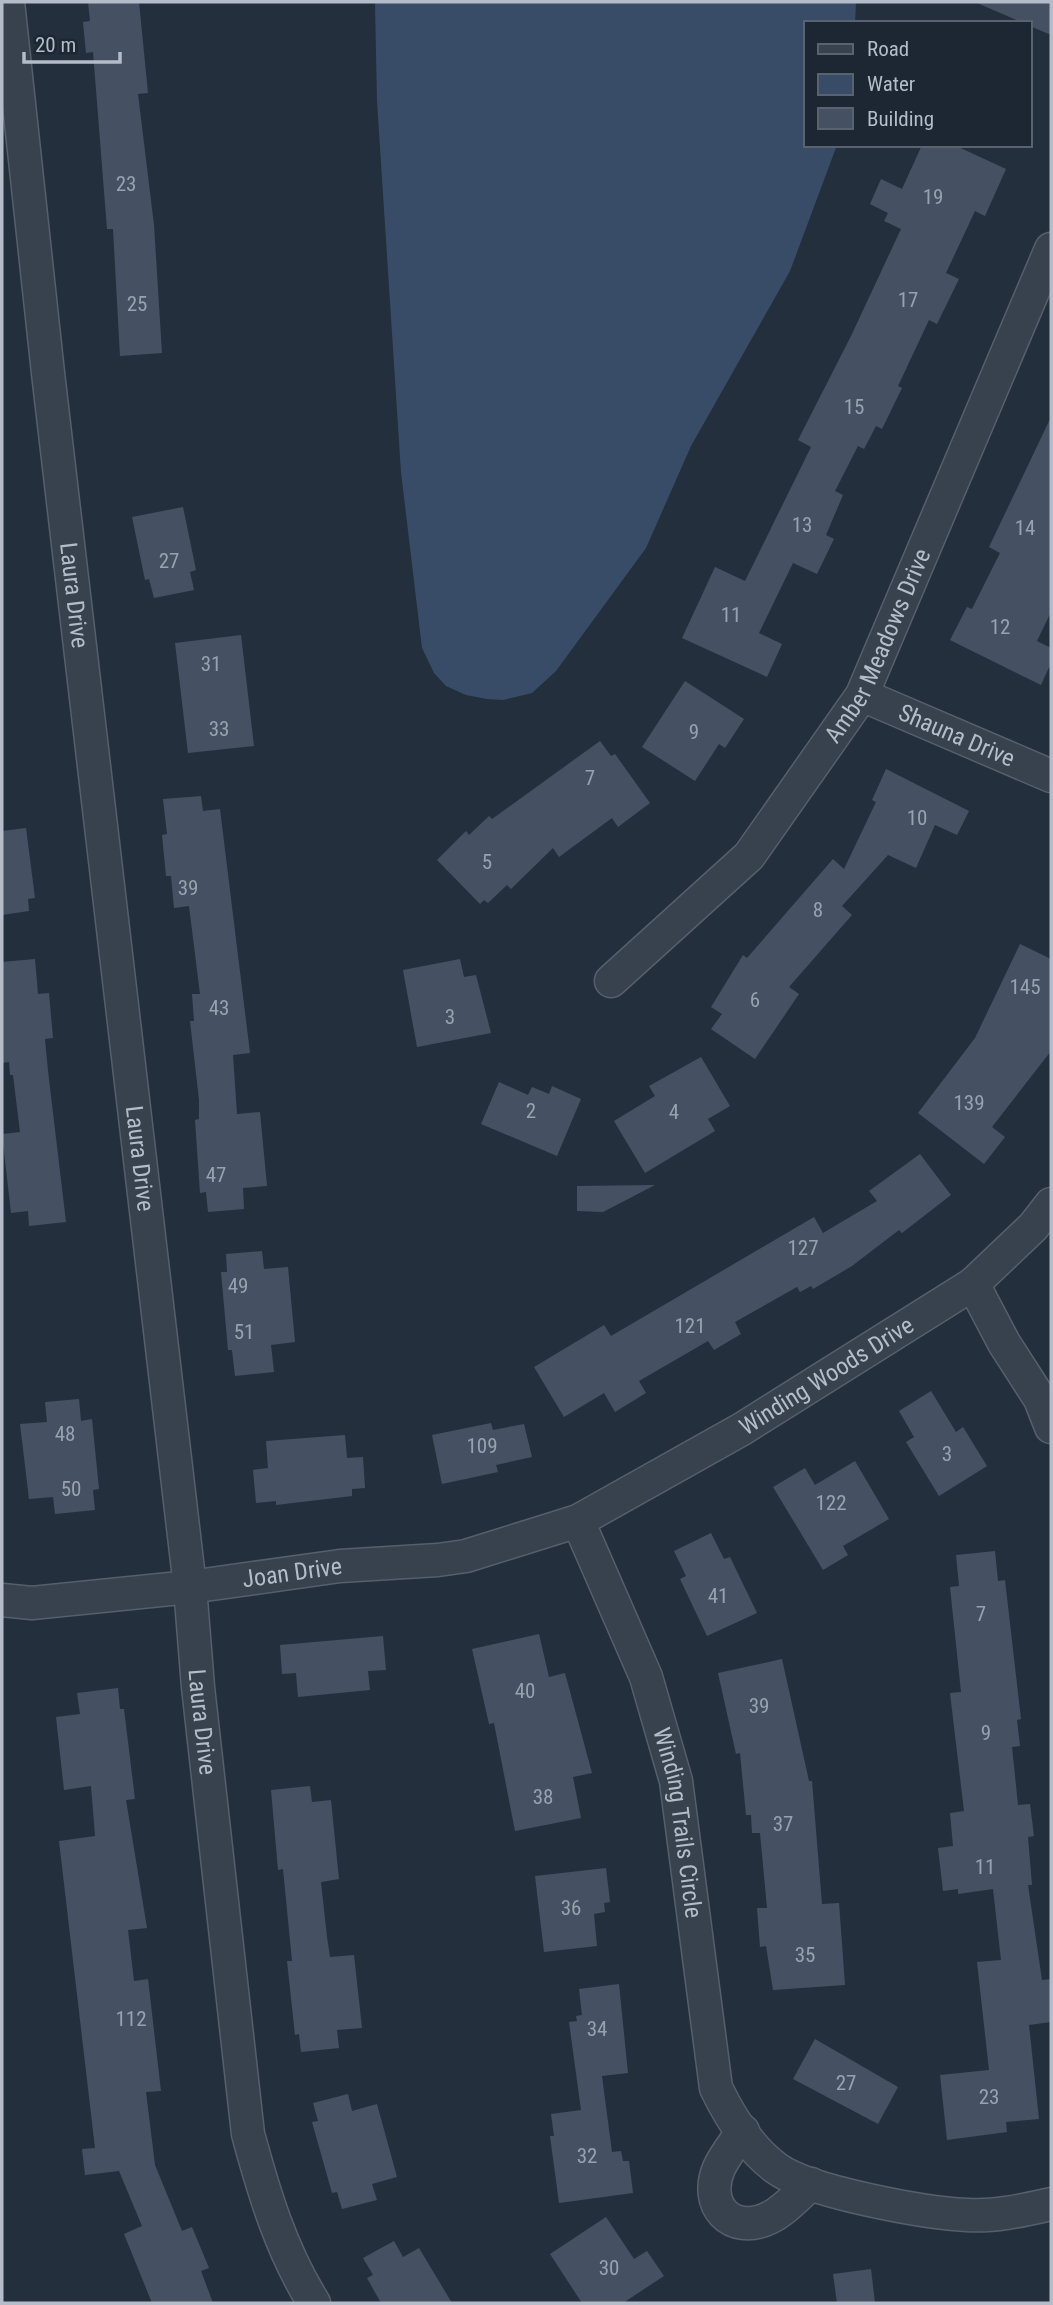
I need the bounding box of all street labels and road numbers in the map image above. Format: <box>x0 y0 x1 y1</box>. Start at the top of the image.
street label: Laura Drive <box>54 541 94 650</box>
street label: Amber Meadows Drive <box>819 545 936 748</box>
street label: Shauna Drive <box>894 698 1019 773</box>
street label: Laura Drive <box>120 1104 160 1213</box>
street label: Winding Woods Drive <box>734 1311 919 1441</box>
street label: Joan Drive <box>240 1552 344 1594</box>
street label: Laura Drive <box>183 1668 222 1776</box>
street label: Winding Trails Circle <box>647 1724 708 1920</box>

